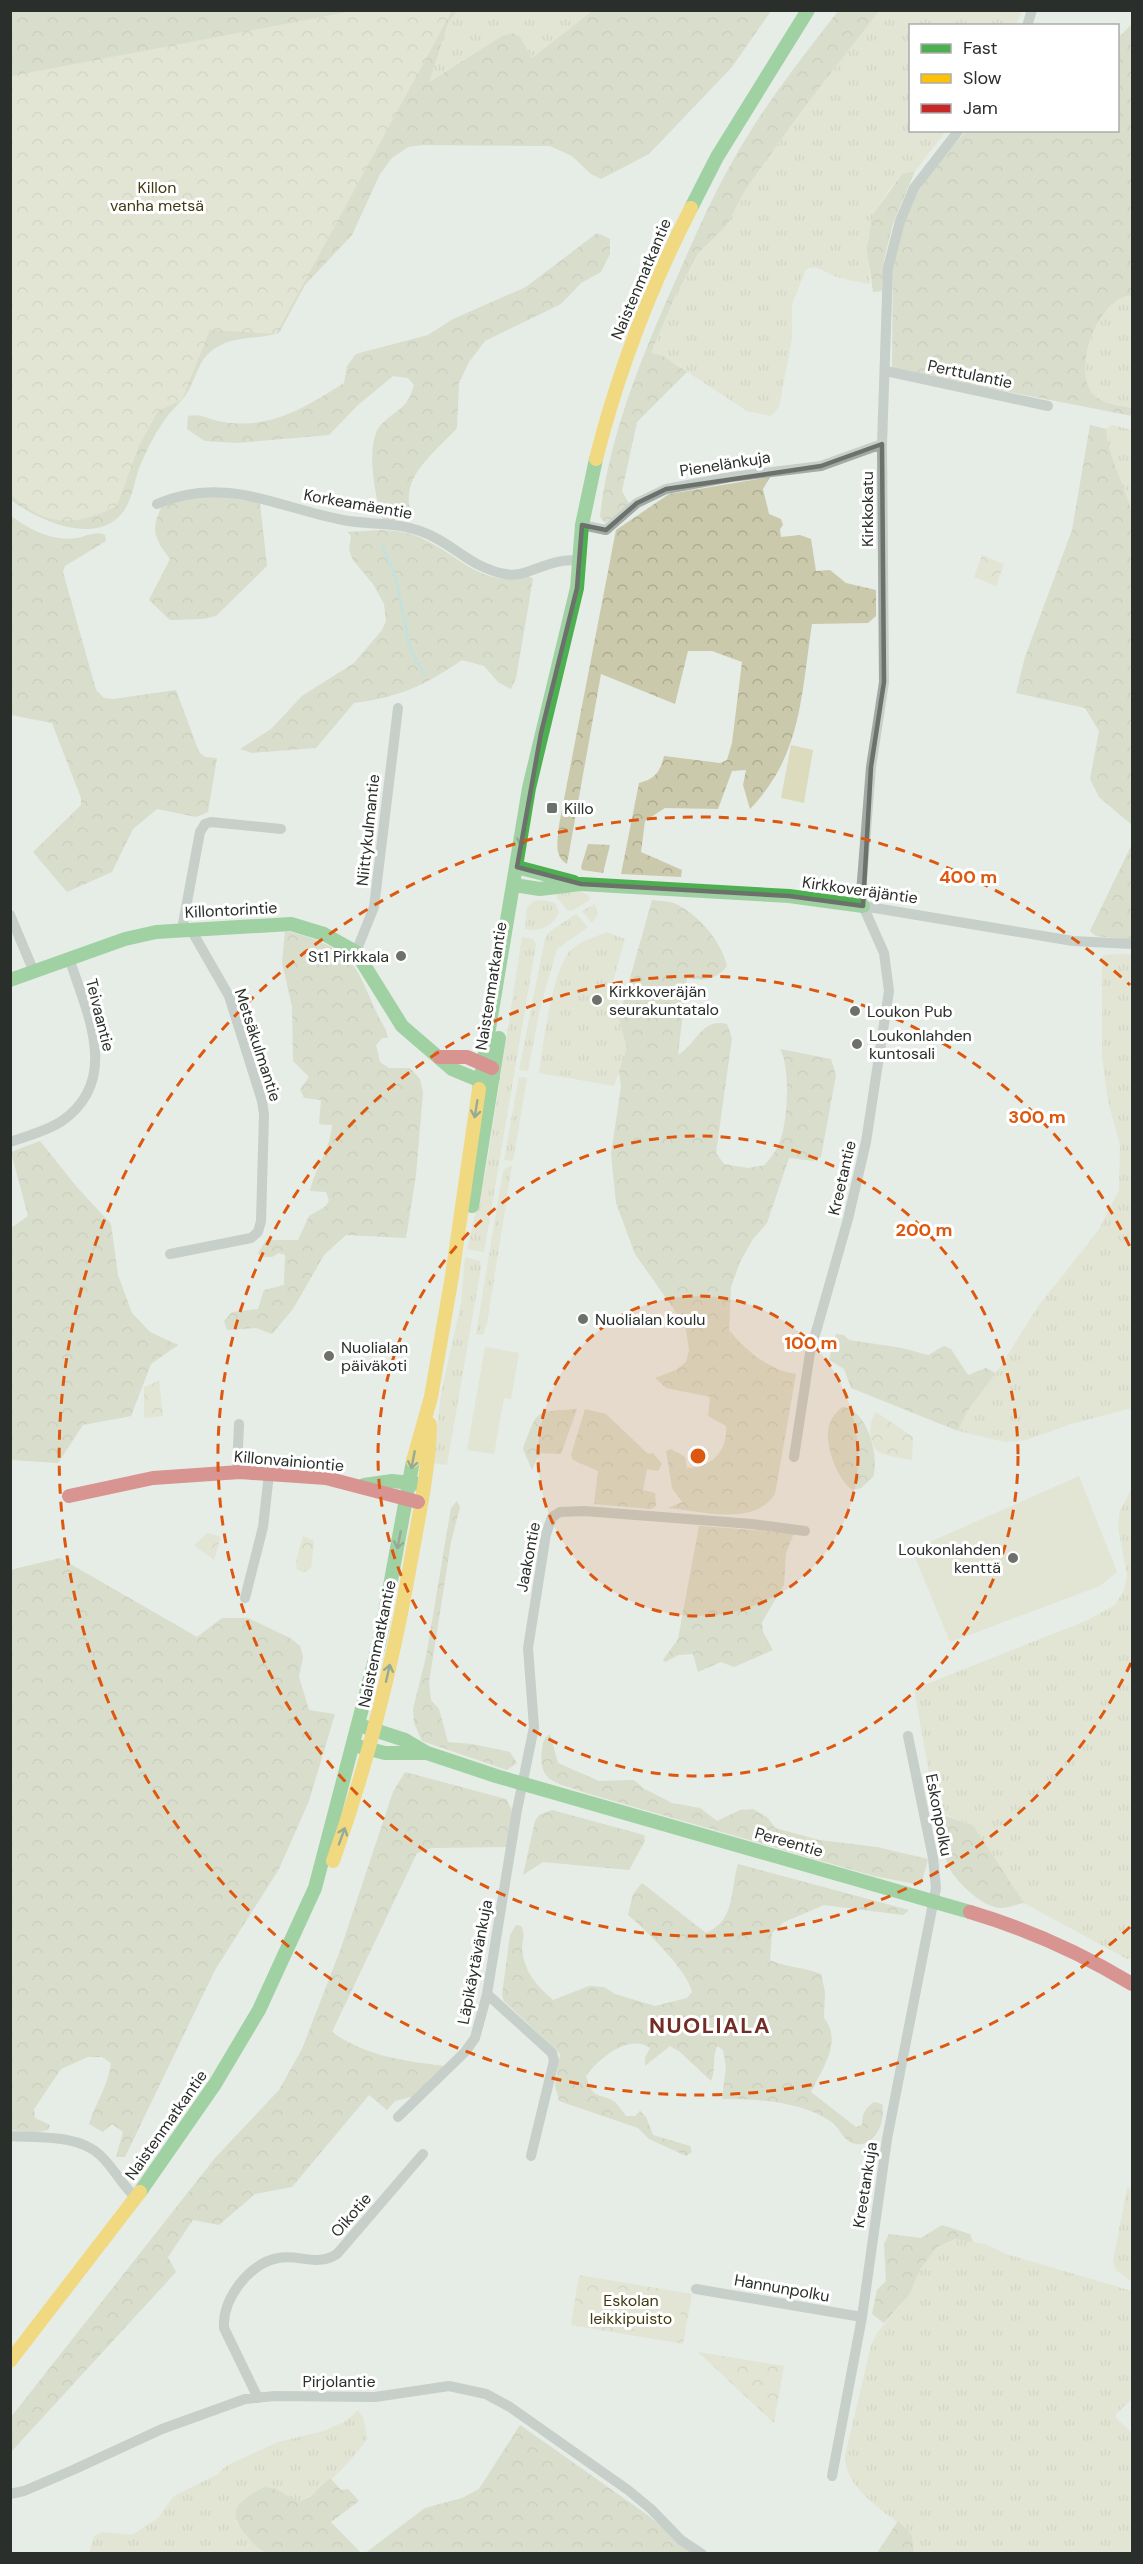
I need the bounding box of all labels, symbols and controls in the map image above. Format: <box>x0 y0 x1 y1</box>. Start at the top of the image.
legend <box>909 24 1119 132</box>
text: Fast <box>963 36 998 60</box>
text: Slow <box>963 66 1002 90</box>
text: Jam <box>963 96 998 120</box>
park label: Killon vanha metsä <box>110 177 204 216</box>
street label: Naistenmatkantie <box>606 215 676 343</box>
street label: Perttulantie <box>926 355 1014 393</box>
street label: Pienelänkuja <box>678 446 772 482</box>
street label: Kirkkokatu <box>857 471 878 547</box>
street label: Korkeamäentie <box>302 484 414 524</box>
street label: Niittykulmantie <box>352 773 384 887</box>
place label: Killo <box>564 798 594 819</box>
marker: Killo <box>545 801 559 815</box>
one-way arrow <box>516 826 527 846</box>
text: 400 m <box>939 865 997 889</box>
street label: Kirkkoveräjäntie <box>801 871 919 909</box>
street label: Killontorintie <box>184 897 278 923</box>
street label: Naistenmatkantie <box>470 920 512 1052</box>
place label: St1 Pirkkala <box>308 946 389 967</box>
marker: St1 Pirkkala <box>394 949 408 963</box>
street label: Teivaantie <box>81 976 119 1054</box>
place label: Kirkkoveräjän seurakuntatalo <box>609 981 719 1020</box>
street label: Metsäkulmantie <box>230 986 286 1104</box>
marker: Kirkkoveräjän seurakuntatalo <box>590 993 604 1007</box>
place label: Loukon Pub <box>867 1001 953 1022</box>
marker: Loukon Pub <box>848 1004 862 1018</box>
place label: Loukonlahden kuntosali <box>869 1025 972 1064</box>
marker: Loukonlahden kuntosali <box>850 1037 864 1051</box>
one-way arrow <box>470 1098 481 1118</box>
text: 300 m <box>1008 1105 1066 1129</box>
street label: Kreetantie <box>823 1138 861 1218</box>
text: 200 m <box>896 1218 952 1242</box>
place label: Nuolialan koulu <box>595 1309 705 1330</box>
marker: Nuolialan koulu <box>576 1312 590 1326</box>
text: 100 m <box>784 1331 838 1355</box>
place label: Nuolialan päiväkoti <box>341 1337 408 1376</box>
marker: Nuolialan päiväkoti <box>322 1349 336 1363</box>
street label: Killonvainiontie <box>233 1446 345 1476</box>
centre of rings <box>688 1446 708 1466</box>
one-way arrow <box>407 1450 418 1469</box>
street label: Jaakontie <box>511 1520 545 1594</box>
one-way arrow <box>393 1530 404 1550</box>
place label: Loukonlahden kenttä <box>898 1539 1001 1578</box>
marker: Loukonlahden kenttä <box>1006 1551 1020 1565</box>
street label: Naistenmatkantie <box>353 1578 401 1710</box>
one-way arrow <box>383 1664 394 1683</box>
street label: Eskonpolku <box>921 1772 957 1858</box>
street label: Pereentie <box>752 1822 826 1862</box>
one-way arrow <box>337 1827 348 1846</box>
street label: Läpikäytävänkuja <box>453 1898 497 2026</box>
district label: NUOLIALA <box>649 2011 771 2040</box>
street label: Naistenmatkantie <box>120 2066 212 2184</box>
street label: Kreetankuja <box>848 2140 882 2230</box>
street label: Oikotie <box>326 2188 376 2242</box>
street label: Hannunpolku <box>733 2269 831 2307</box>
park label: Eskolan leikkipuisto <box>590 2290 672 2329</box>
street label: Pirjolantie <box>302 2371 376 2392</box>

